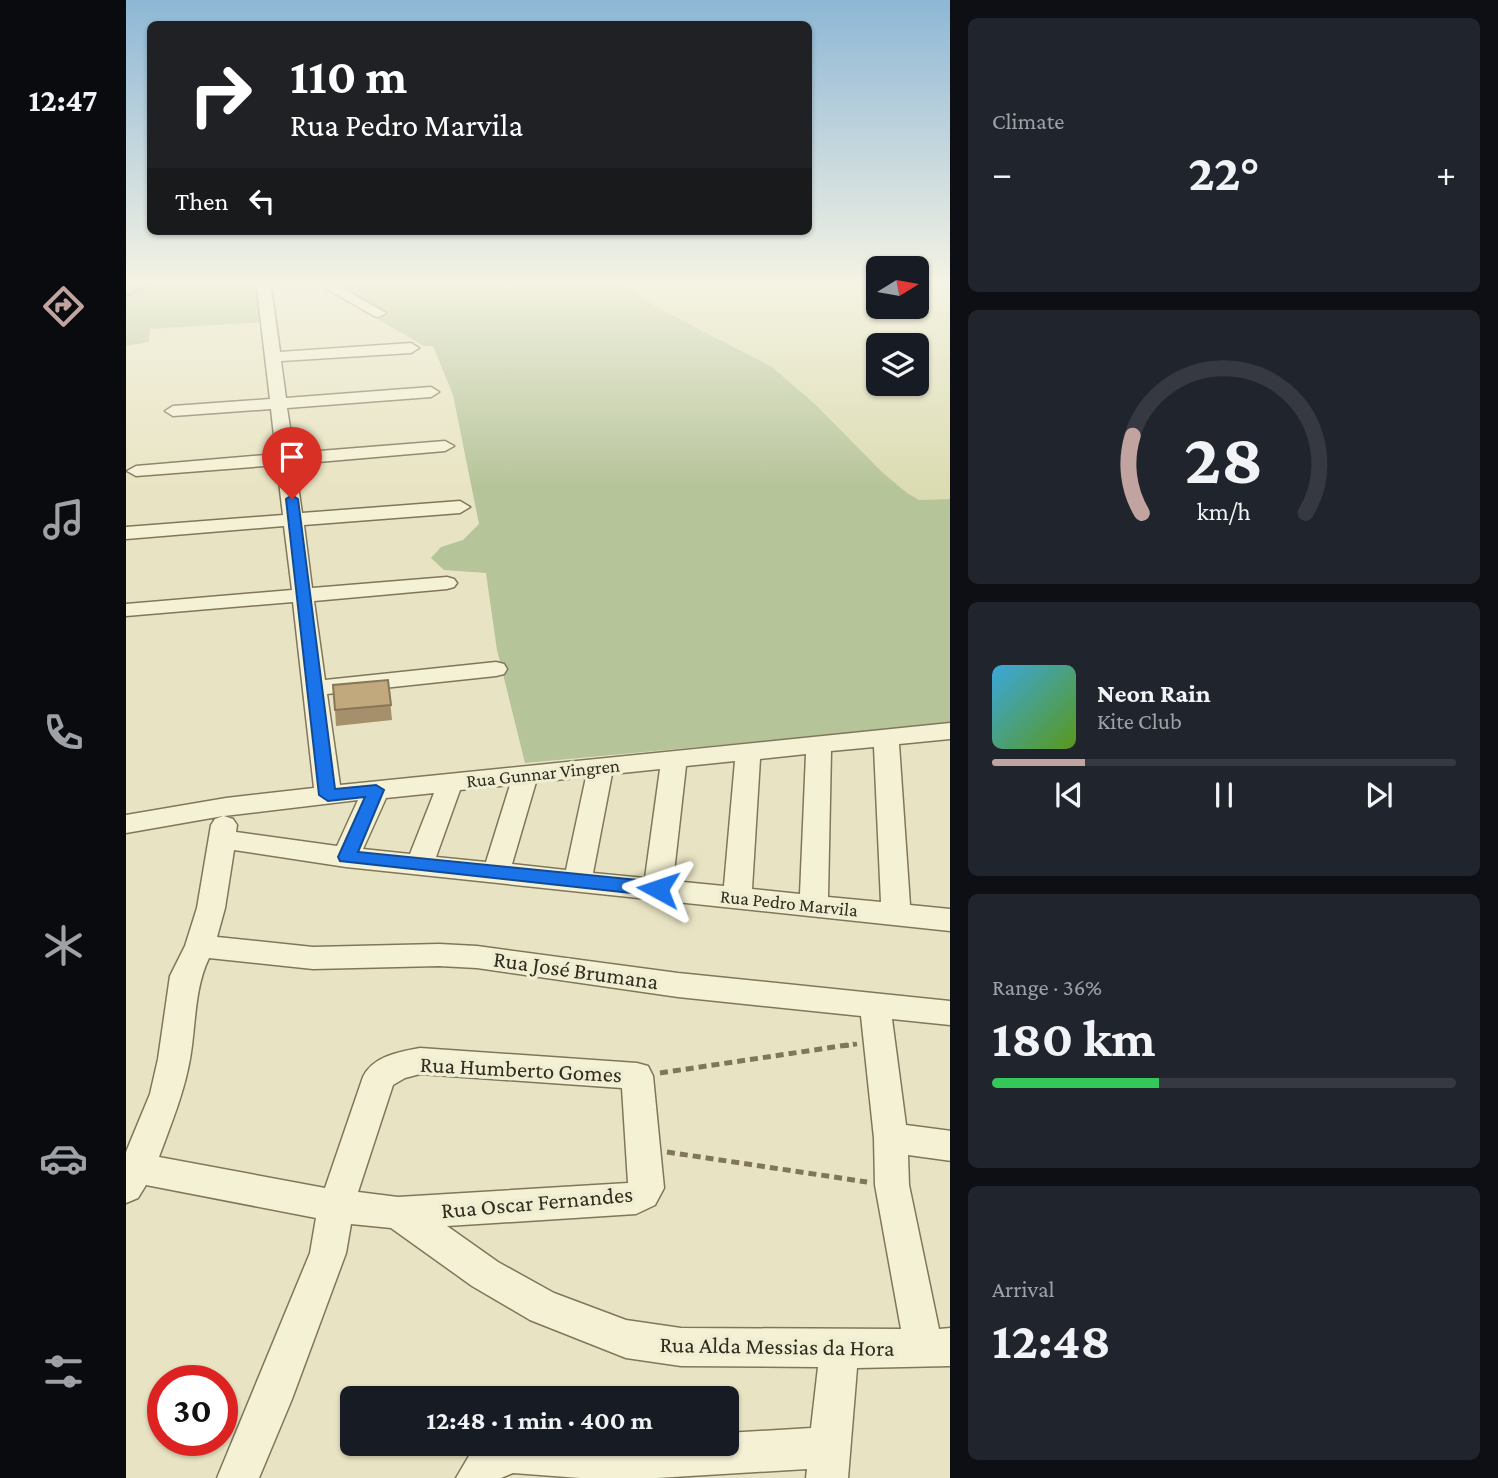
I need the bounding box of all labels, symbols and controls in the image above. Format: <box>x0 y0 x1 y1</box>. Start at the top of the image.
icon: right <box>175 49 266 140</box>
text: 110 m <box>290 49 407 104</box>
text: 12:47 <box>28 82 98 118</box>
text: Rua Pedro Marvila <box>290 107 523 143</box>
text: Climate <box>992 108 1064 134</box>
text: 22° <box>1188 143 1260 201</box>
text: − <box>992 152 1012 194</box>
text: + <box>1436 152 1456 194</box>
icon: left <box>243 182 281 220</box>
text: Then <box>175 187 229 216</box>
north arrow <box>866 256 929 318</box>
map controls <box>866 256 929 396</box>
icon: directions <box>39 282 88 331</box>
button: layers <box>866 333 929 396</box>
text: 28 <box>1184 418 1264 499</box>
pin <box>262 427 322 499</box>
icon: arrive <box>273 438 311 476</box>
icon: music <box>39 495 88 544</box>
text: km/h <box>1197 498 1251 525</box>
text: Neon Rain <box>1097 679 1211 708</box>
icon: phone <box>39 708 88 757</box>
text: Kite Club <box>1097 708 1182 734</box>
street label: Rua Gunnar Vingren <box>465 755 621 791</box>
icon: previous <box>1050 776 1088 814</box>
icon: pause <box>1205 776 1243 814</box>
icon: next <box>1360 776 1398 814</box>
position arrow <box>621 852 695 926</box>
street label: Rua Pedro Marvila <box>719 885 859 921</box>
icon: climate <box>39 921 88 970</box>
street label: Rua José Brumana <box>492 946 661 994</box>
text: Range · 36% <box>992 974 1102 1000</box>
text: 180 km <box>992 1009 1156 1067</box>
street label: Rua Humberto Gomes <box>419 1051 623 1087</box>
icon: car <box>39 1134 88 1183</box>
street label: Rua Oscar Fernandes <box>440 1181 634 1223</box>
text: Arrival <box>992 1276 1055 1302</box>
text: 12:48 <box>992 1311 1111 1369</box>
street label: Rua Alda Messias da Hora <box>659 1331 895 1361</box>
icon: filters <box>39 1347 88 1396</box>
speed limit sign: 30 <box>147 1365 238 1456</box>
text: 12:48 · 1 min · 400 m <box>426 1406 653 1435</box>

